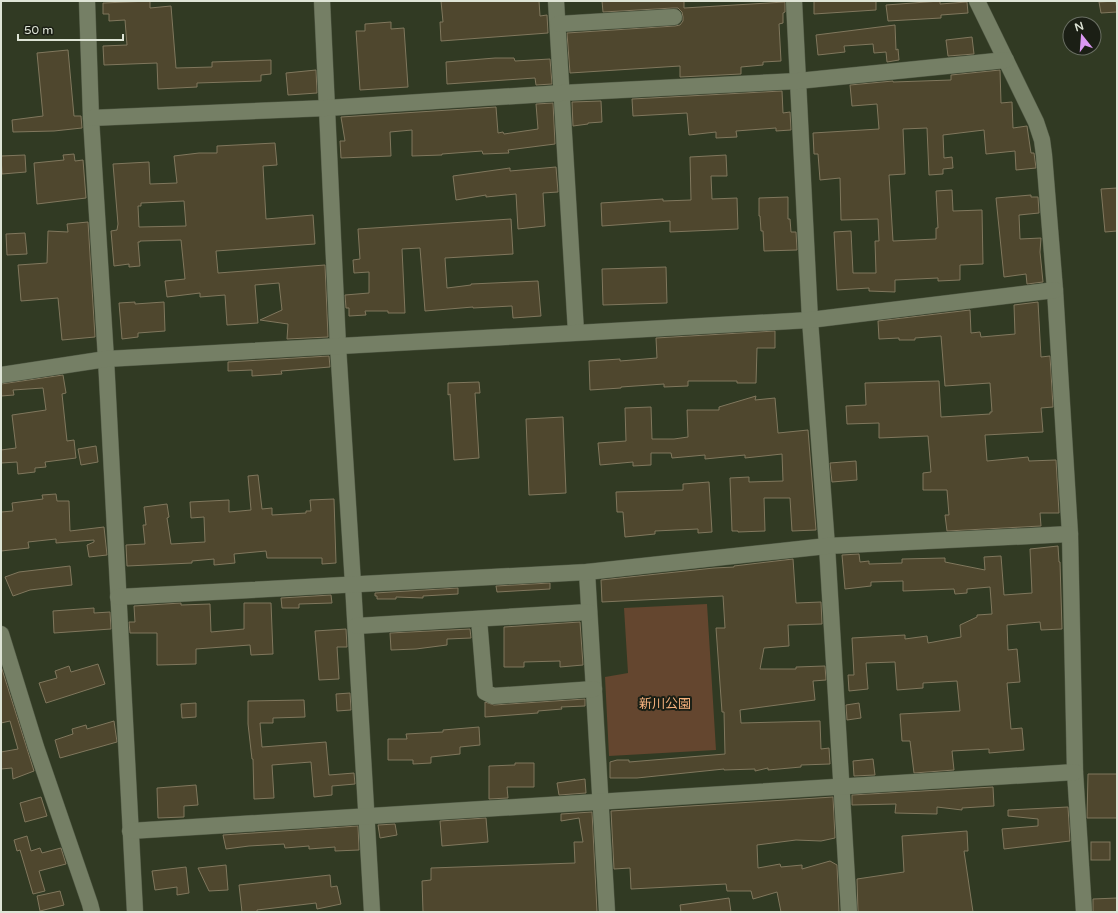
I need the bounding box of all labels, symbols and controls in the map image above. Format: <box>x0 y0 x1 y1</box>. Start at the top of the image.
scale bar <box>18 16 123 42</box>
north arrow <box>1062 16 1102 56</box>
text: N <box>1073 19 1085 34</box>
text: 50 m <box>24 23 53 37</box>
park label: 新川公園 <box>639 696 691 712</box>

